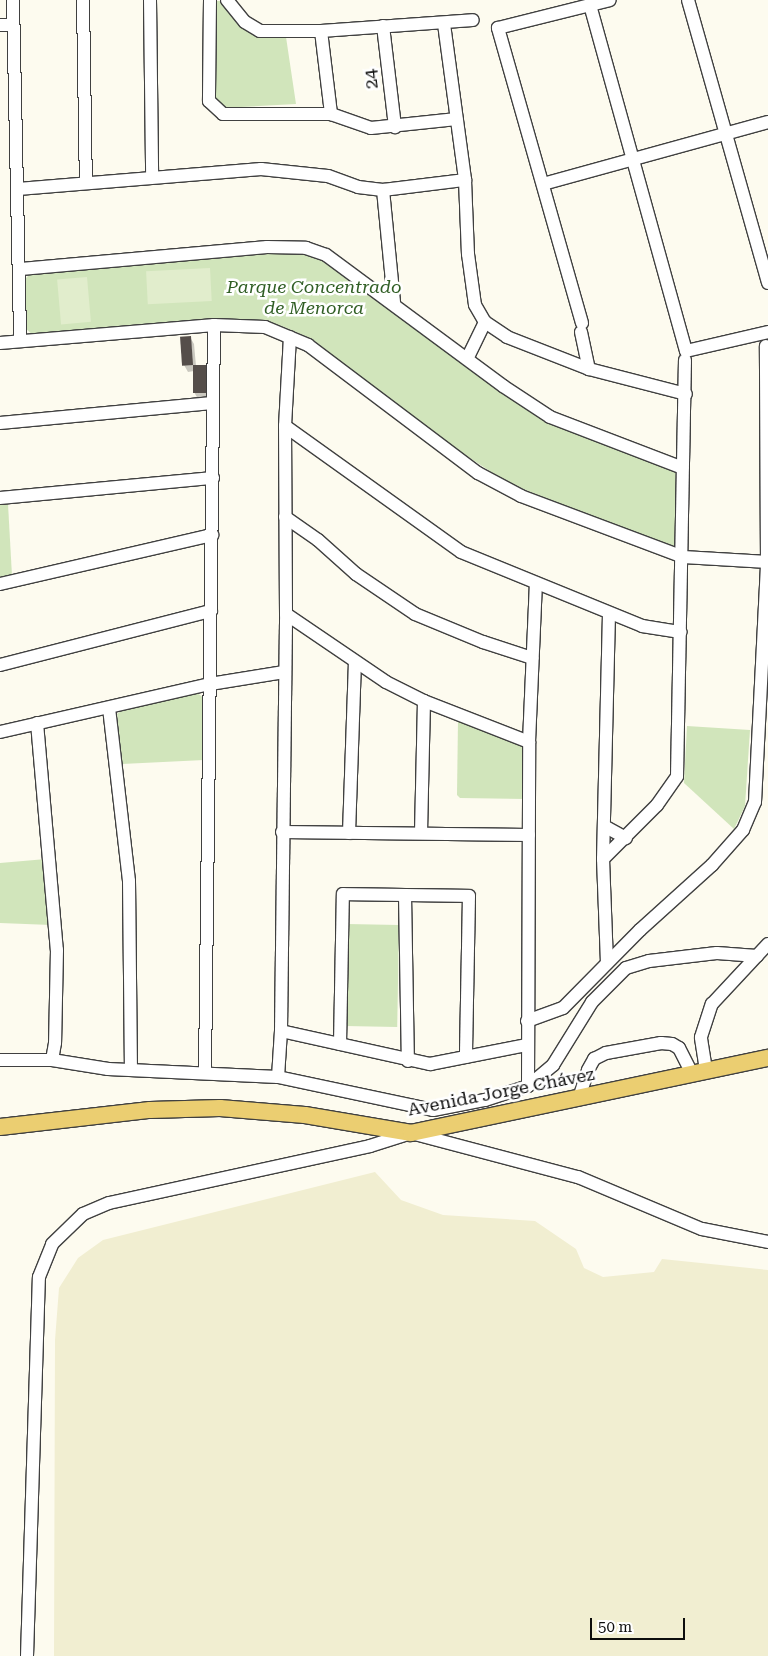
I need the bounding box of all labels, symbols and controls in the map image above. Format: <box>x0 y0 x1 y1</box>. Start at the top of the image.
street label: 24 <box>359 68 383 90</box>
park label: Parque Concentrado de Menorca <box>227 277 401 320</box>
street label: Avenida Jorge Chávez <box>406 1063 596 1121</box>
scale bar <box>593 1608 688 1640</box>
text: 50 m <box>598 1618 632 1636</box>

